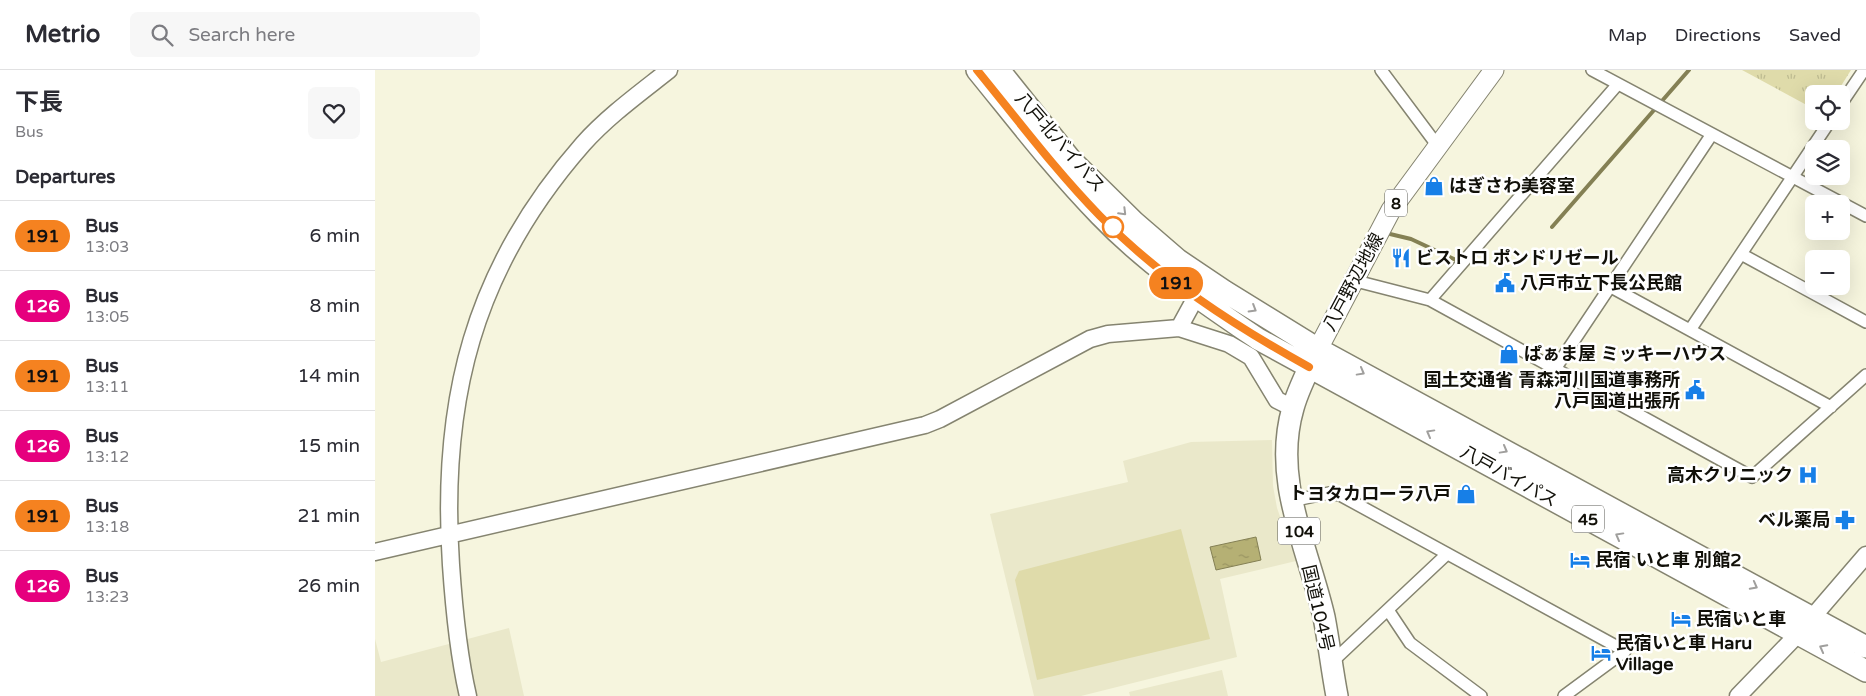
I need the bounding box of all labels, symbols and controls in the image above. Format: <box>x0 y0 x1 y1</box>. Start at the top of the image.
search box <box>130 12 480 57</box>
text: Metrio <box>25 20 100 49</box>
icon: search <box>148 21 176 49</box>
text: Search here <box>188 24 295 46</box>
text: Map <box>1608 24 1647 46</box>
text: Directions <box>1675 24 1761 46</box>
text: Saved <box>1789 24 1841 46</box>
map controls <box>1805 85 1850 295</box>
button: locate <box>1805 85 1850 130</box>
button: heart <box>308 87 360 139</box>
street label: 八戸北バイパス <box>1010 87 1110 197</box>
text: 下長 <box>15 88 63 117</box>
text: Bus <box>15 122 43 142</box>
button: layers <box>1805 140 1850 185</box>
text: Departures <box>15 166 115 188</box>
shop icon: はぎさわ美容室 <box>1423 175 1445 197</box>
place label: はぎさわ美容室 <box>1449 175 1575 197</box>
road number: 8 <box>1385 190 1407 216</box>
button: + <box>1805 195 1850 240</box>
one-way arrow <box>1117 206 1126 215</box>
text: Bus <box>85 215 119 237</box>
unlabelled marker <box>1102 216 1124 238</box>
text: 191 <box>26 225 59 247</box>
text: 6 min <box>309 225 360 247</box>
street label: 八戸野辺地線 <box>1318 229 1388 335</box>
text: 13:03 <box>85 237 129 257</box>
restaurant icon: ビストロ ポンドリゼール <box>1390 247 1412 269</box>
place label: ビストロ ポンドリゼール <box>1416 247 1619 269</box>
button: − <box>1805 250 1850 295</box>
line badge: 191 <box>1147 267 1205 299</box>
text: 191 <box>1159 272 1193 294</box>
public building icon: 八戸市立下長公民館 <box>1494 272 1516 294</box>
place label: 八戸市立下長公民館 <box>1520 272 1682 294</box>
text: Bus <box>85 285 119 307</box>
text: 126 <box>26 295 59 317</box>
text: 8 min <box>309 295 360 317</box>
one-way arrow <box>1247 302 1256 312</box>
text: 13:05 <box>85 307 129 327</box>
shop icon: ぱぁま屋 ミッキーハウス <box>1498 343 1520 365</box>
place label: ぱぁま屋 ミッキーハウス <box>1524 343 1726 365</box>
text: Bus <box>85 355 119 377</box>
text: 191 <box>26 365 59 387</box>
text: 14 min <box>297 365 360 387</box>
one-way arrow <box>1356 366 1365 376</box>
place label: 国土交通省 青森河川国道事務所 八戸国道出張所 <box>1423 369 1680 412</box>
text: 13:11 <box>85 377 129 397</box>
public building icon: 国土交通省 青森河川国道事務所 八戸国道出張所 <box>1684 379 1706 401</box>
text: Bus <box>85 425 119 447</box>
one-way arrow <box>1427 429 1436 439</box>
text: 126 <box>26 435 59 457</box>
text: 15 min <box>297 435 360 457</box>
street label: 八戸バイパス <box>1457 440 1561 512</box>
one-way arrow <box>1498 444 1507 454</box>
text: 13:12 <box>85 447 129 467</box>
place label: 高木クリニック <box>1667 464 1793 486</box>
hospital icon: 高木クリニック <box>1797 464 1819 486</box>
place label: トヨタカローラ八戸 <box>1289 483 1451 505</box>
shop icon: トヨタカローラ八戸 <box>1455 483 1477 505</box>
text: Bus <box>85 495 119 517</box>
text: 191 <box>26 505 59 527</box>
text: 21 min <box>297 505 360 527</box>
road number: 45 <box>1572 506 1604 532</box>
place label: ベル薬局 <box>1758 509 1830 531</box>
pharmacy icon: ベル薬局 <box>1834 509 1856 531</box>
text: 13:18 <box>85 517 129 537</box>
road number: 104 <box>1278 518 1320 544</box>
one-way arrow <box>1615 532 1624 542</box>
hotel icon: 民宿 いと車 別館2 <box>1569 549 1591 571</box>
place label: 民宿 いと車 別館2 <box>1595 549 1742 571</box>
street label: 国道104号 <box>1297 563 1339 653</box>
text: Bus <box>85 565 119 587</box>
text: 126 <box>26 575 59 597</box>
text: 26 min <box>297 575 360 597</box>
one-way arrow <box>1749 580 1758 590</box>
text: 13:23 <box>85 587 129 607</box>
hotel icon: 民宿いと車 <box>1670 608 1692 630</box>
place label: 民宿いと車 <box>1696 608 1786 630</box>
place label: 民宿いと車 Haru Village <box>1616 632 1752 675</box>
hotel icon: 民宿いと車 Haru Village <box>1590 642 1612 664</box>
one-way arrow <box>1819 644 1828 654</box>

